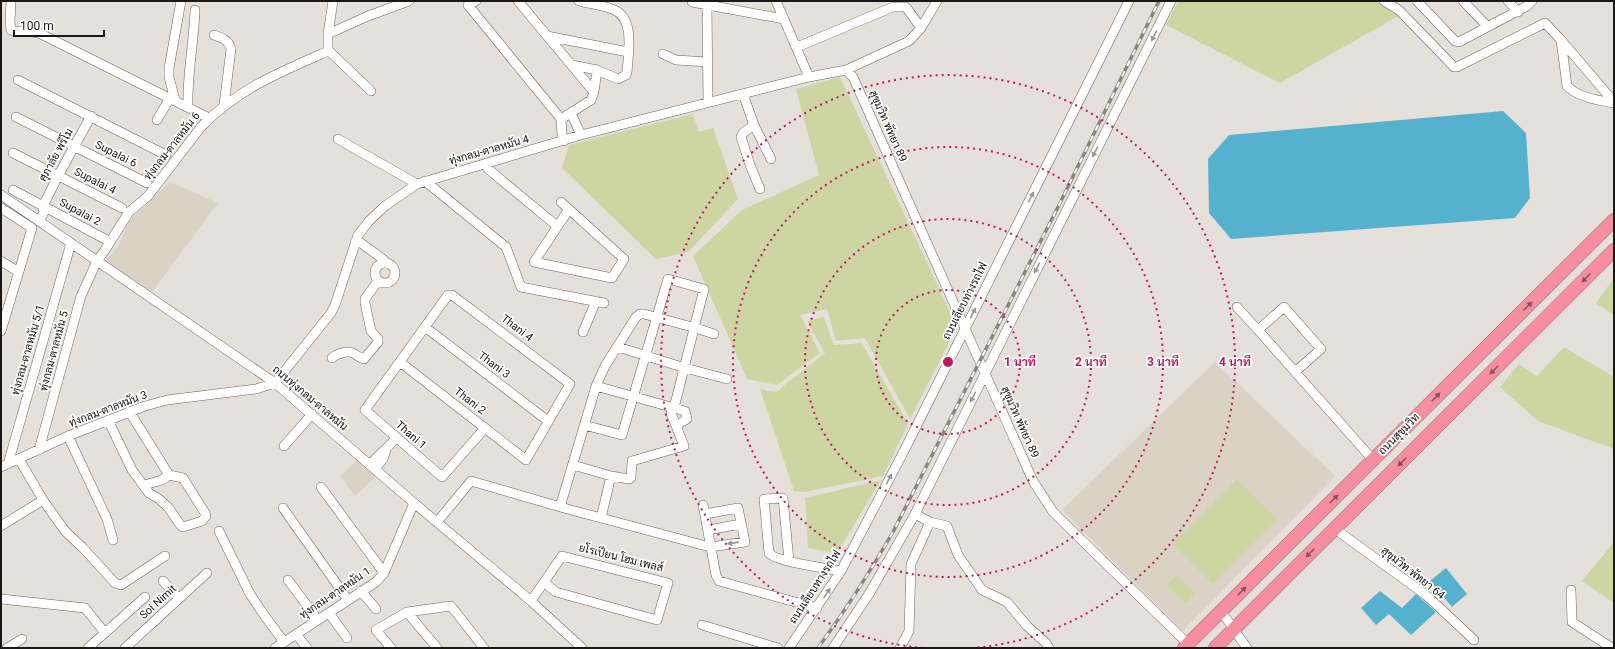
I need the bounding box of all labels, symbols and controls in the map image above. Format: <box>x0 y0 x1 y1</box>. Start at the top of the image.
scale bar <box>14 12 104 38</box>
text: 100 m <box>20 19 54 33</box>
one-way arrow <box>1150 30 1157 42</box>
street label: สุขุมวิท พัทยา 89 <box>865 88 911 165</box>
street label: ทุ่งกลม-ตาลหมัน 6 <box>141 109 204 184</box>
street label: ศุภาลัย พรีโม <box>34 125 78 185</box>
street label: ทุ่งกลม-ตาลหมัน 4 <box>447 131 531 170</box>
street label: Supalai 6 <box>93 138 139 170</box>
one-way arrow <box>1092 146 1098 158</box>
street label: Supalai 4 <box>72 165 118 197</box>
one-way arrow <box>1028 191 1034 202</box>
street label: Supalai 2 <box>57 196 103 228</box>
street label: ถนนเลียบทางรถไฟ <box>938 259 990 342</box>
one-way arrow <box>1034 263 1040 274</box>
one-way arrow <box>1581 273 1591 283</box>
one-way arrow <box>1523 301 1533 311</box>
street label: ทุ่งกลม-ตาลหมัน 5/1 <box>8 303 49 397</box>
one-way arrow <box>969 307 976 319</box>
street label: ทุ่งกลม-ตาลหมัน 5 <box>36 309 73 393</box>
street label: Thani 4 <box>499 312 535 344</box>
street label: Thani 3 <box>476 349 512 381</box>
text: 1 นาที <box>1004 354 1036 369</box>
text: 2 นาที <box>1075 354 1107 369</box>
text: 3 นาที <box>1147 354 1179 369</box>
text: 4 นาที <box>1219 354 1251 369</box>
centre of rings <box>941 355 955 369</box>
street label: ถนนทุ่งกลม-ตาลหมัน <box>268 362 351 435</box>
one-way arrow <box>1489 365 1499 375</box>
street label: สุขุมวิท พัทยา 89 <box>997 384 1043 461</box>
street label: Thani 2 <box>452 385 488 417</box>
street label: ทุ่งกลม-ตาลหมัน 3 <box>67 387 150 432</box>
one-way arrow <box>970 391 976 403</box>
one-way arrow <box>1431 393 1441 402</box>
street label: ถนนสุขุมวิท <box>1376 411 1424 459</box>
street label: Thani 1 <box>393 418 429 452</box>
one-way arrow <box>1397 457 1407 466</box>
one-way arrow <box>886 473 893 485</box>
one-way arrow <box>1329 494 1339 504</box>
street label: ยโรเปียน โฮม เพลส์ <box>578 539 665 575</box>
one-way arrow <box>727 540 739 546</box>
street label: สุขุมวิท พัทยา 64 <box>1377 543 1448 603</box>
street label: ถนนเลียบทางรถไฟ <box>785 547 844 626</box>
one-way arrow <box>1305 548 1315 558</box>
street label: ทุ่งกลม-ตาลหมัน 1 <box>296 564 374 623</box>
street label: Soi Nimit <box>137 582 179 622</box>
one-way arrow <box>1237 586 1247 596</box>
one-way arrow <box>823 588 831 598</box>

